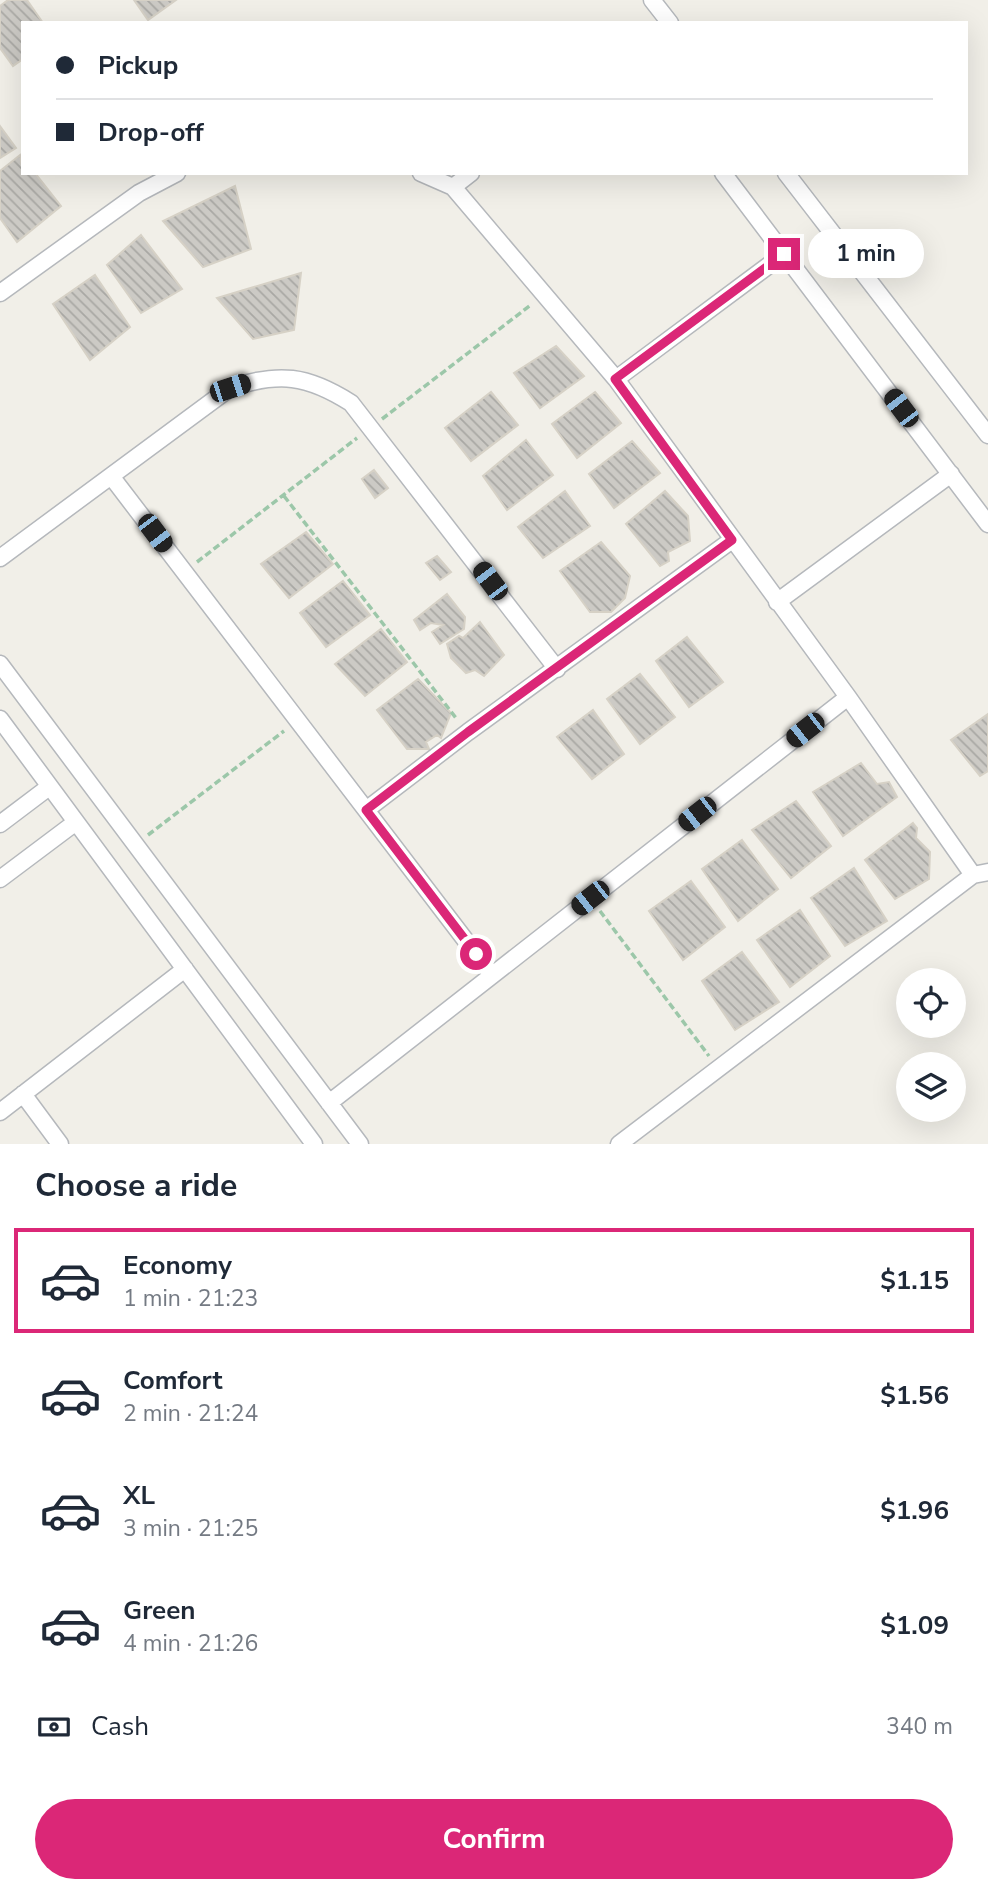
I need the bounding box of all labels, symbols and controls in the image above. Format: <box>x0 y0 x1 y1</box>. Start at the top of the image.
text: Pickup <box>98 48 178 83</box>
text: Drop-off <box>98 115 204 150</box>
callout: 1 min <box>808 230 924 278</box>
route end <box>768 238 800 270</box>
text: 1 min <box>836 238 896 269</box>
car <box>207 372 254 404</box>
car <box>880 385 923 431</box>
car <box>134 510 177 556</box>
car <box>469 558 512 604</box>
car <box>782 709 829 751</box>
car <box>674 793 721 835</box>
car <box>567 877 614 919</box>
route start <box>460 938 492 970</box>
map controls <box>896 968 966 1122</box>
button: locate <box>896 968 966 1038</box>
button: layers <box>896 1052 966 1122</box>
text: Choose a ride <box>35 1164 237 1207</box>
text: Economy <box>123 1248 232 1283</box>
icon: car <box>39 1249 102 1312</box>
text: $1.15 <box>880 1263 949 1298</box>
text: 1 min · 21:23 <box>123 1283 258 1314</box>
text: Comfort <box>123 1363 223 1398</box>
icon: car <box>39 1364 102 1427</box>
text: $1.56 <box>880 1378 949 1413</box>
text: 2 min · 21:24 <box>123 1398 258 1429</box>
text: XL <box>123 1478 155 1513</box>
icon: car <box>39 1479 102 1542</box>
text: $1.96 <box>880 1493 949 1528</box>
text: 3 min · 21:25 <box>123 1513 258 1544</box>
text: Green <box>123 1593 196 1628</box>
icon: car <box>39 1594 102 1657</box>
text: $1.09 <box>880 1608 949 1643</box>
text: 4 min · 21:26 <box>123 1628 258 1659</box>
icon: cash <box>35 1708 73 1746</box>
text: Cash <box>91 1709 149 1744</box>
text: 340 m <box>886 1711 953 1742</box>
button: Confirm <box>35 1799 953 1879</box>

